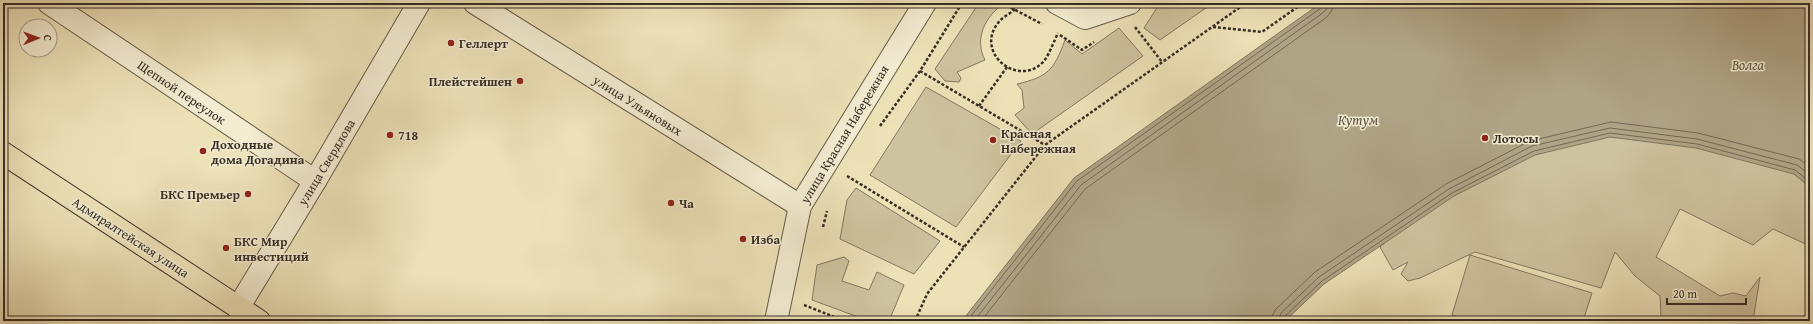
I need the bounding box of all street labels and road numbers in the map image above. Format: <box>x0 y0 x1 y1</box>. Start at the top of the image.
street label: Щепной переулок <box>134 56 230 129</box>
street label: улица Красная Набережная <box>795 61 894 208</box>
street label: улица Ульяновых <box>589 70 686 141</box>
street label: улица Свердлова <box>293 115 360 210</box>
street label: Адмиралтейская улица <box>69 192 193 283</box>

